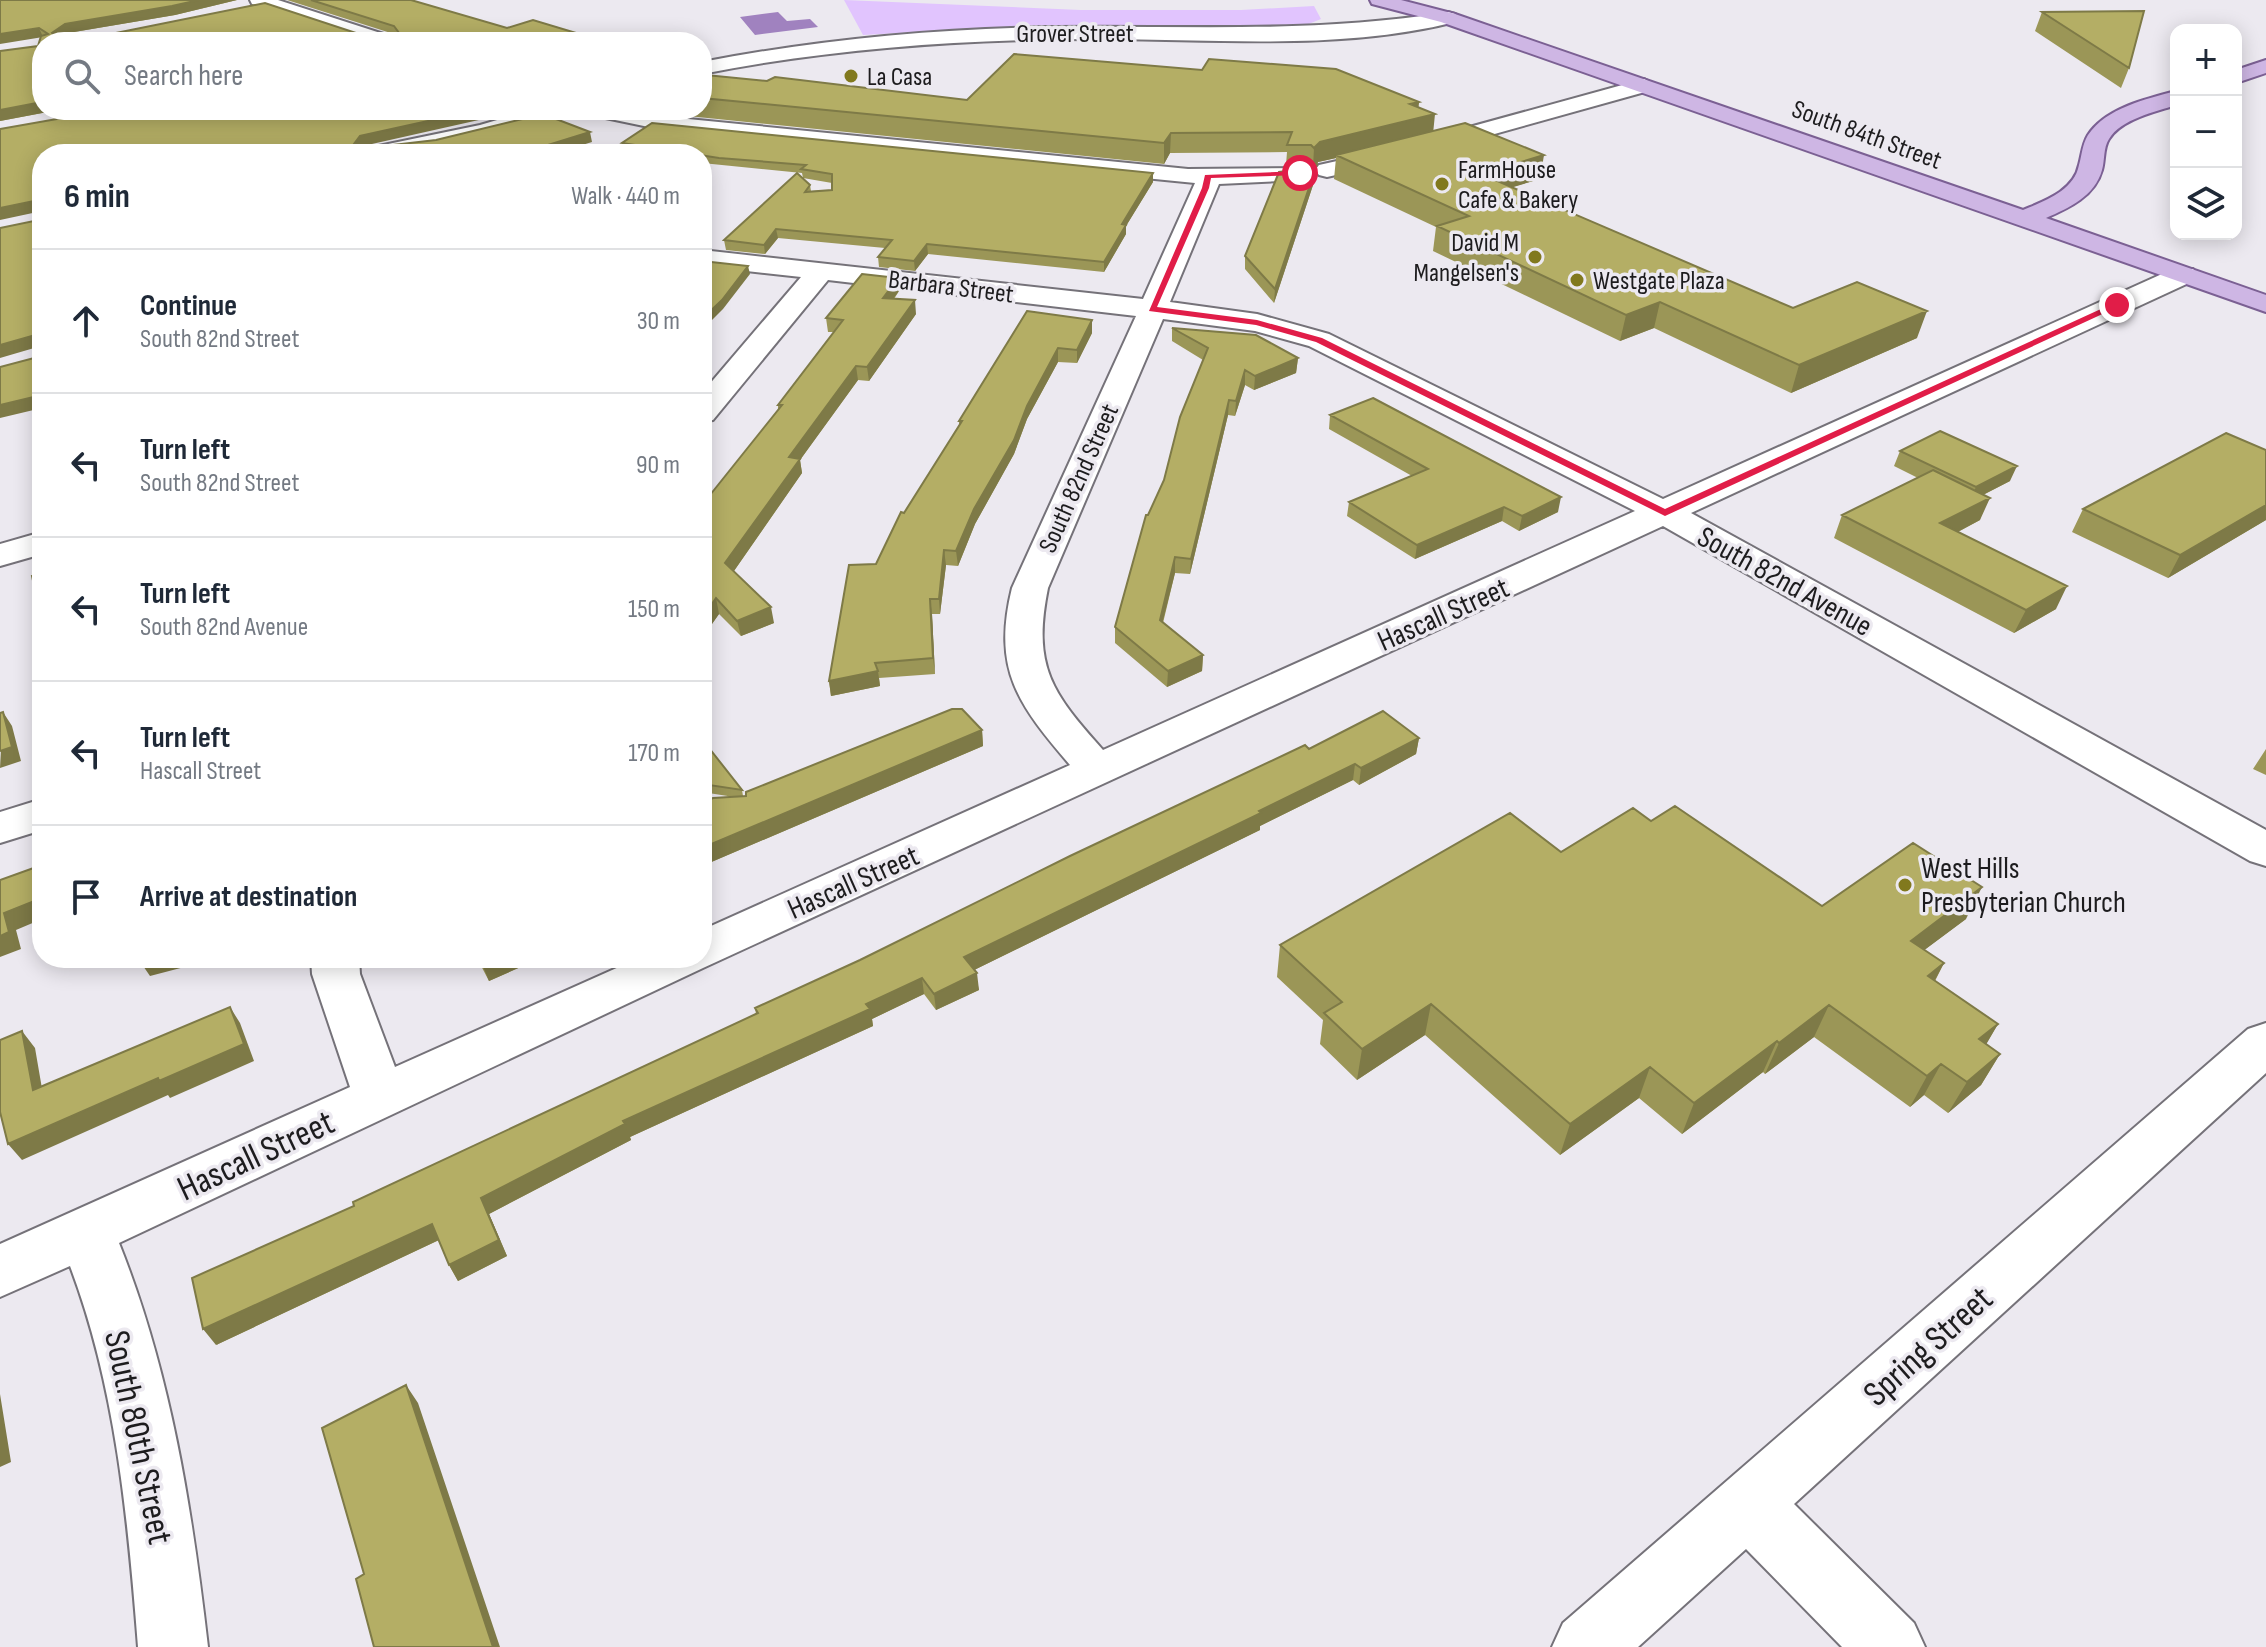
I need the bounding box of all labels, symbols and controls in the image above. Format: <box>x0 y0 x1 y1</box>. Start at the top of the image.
street label: Grover Street <box>1016 19 1134 50</box>
map controls <box>2170 24 2242 240</box>
button: + <box>2170 24 2242 96</box>
search box <box>32 32 712 120</box>
icon: search <box>60 54 104 98</box>
text: Search here <box>124 58 243 94</box>
place label: La Casa <box>867 62 932 93</box>
marker: La Casa <box>842 67 860 85</box>
street label: South 84th Street <box>1788 94 1946 177</box>
button: − <box>2170 96 2242 168</box>
route start <box>1282 155 1318 191</box>
place label: FarmHouse Cafe & Bakery <box>1458 155 1578 216</box>
button: layers <box>2170 168 2242 240</box>
marker: FarmHouse Cafe & Bakery <box>1433 175 1451 193</box>
text: 6 min <box>64 176 130 217</box>
text: Walk · 440 m <box>571 181 680 212</box>
place label: David M Mangelsen's <box>1413 228 1519 289</box>
marker: David M Mangelsen's <box>1526 248 1544 266</box>
street label: Barbara Street <box>886 264 1015 311</box>
place label: Westgate Plaza <box>1593 266 1725 297</box>
marker: Westgate Plaza <box>1568 271 1586 289</box>
route end <box>2099 287 2135 323</box>
text: Continue <box>140 288 237 324</box>
icon: ahead <box>64 299 108 343</box>
text: 30 m <box>637 306 680 337</box>
text: South 82nd Street <box>140 324 299 355</box>
street label: South 82nd Street <box>1033 399 1126 558</box>
text: Turn left <box>140 432 230 468</box>
icon: left <box>64 443 108 487</box>
text: 90 m <box>636 450 680 481</box>
text: South 82nd Street <box>140 468 299 499</box>
street label: South 82nd Avenue <box>1691 519 1878 645</box>
street label: Hascall Street <box>1372 570 1515 660</box>
text: Turn left <box>140 576 230 612</box>
icon: left <box>64 587 108 631</box>
text: 150 m <box>628 594 680 625</box>
text: South 82nd Avenue <box>140 612 308 643</box>
text: Turn left <box>140 720 230 756</box>
icon: left <box>64 731 108 775</box>
text: 170 m <box>628 738 680 769</box>
text: Hascall Street <box>140 756 261 787</box>
street label: Hascall Street <box>782 838 925 928</box>
place label: West Hills Presbyterian Church <box>1921 851 2126 921</box>
icon: arrive <box>64 875 108 919</box>
marker: West Hills Presbyterian Church <box>1896 876 1914 894</box>
text: Arrive at destination <box>140 879 357 915</box>
street label: Hascall Street <box>171 1101 341 1211</box>
street label: Spring Street <box>1855 1278 2002 1416</box>
street label: South 80th Street <box>94 1327 181 1548</box>

